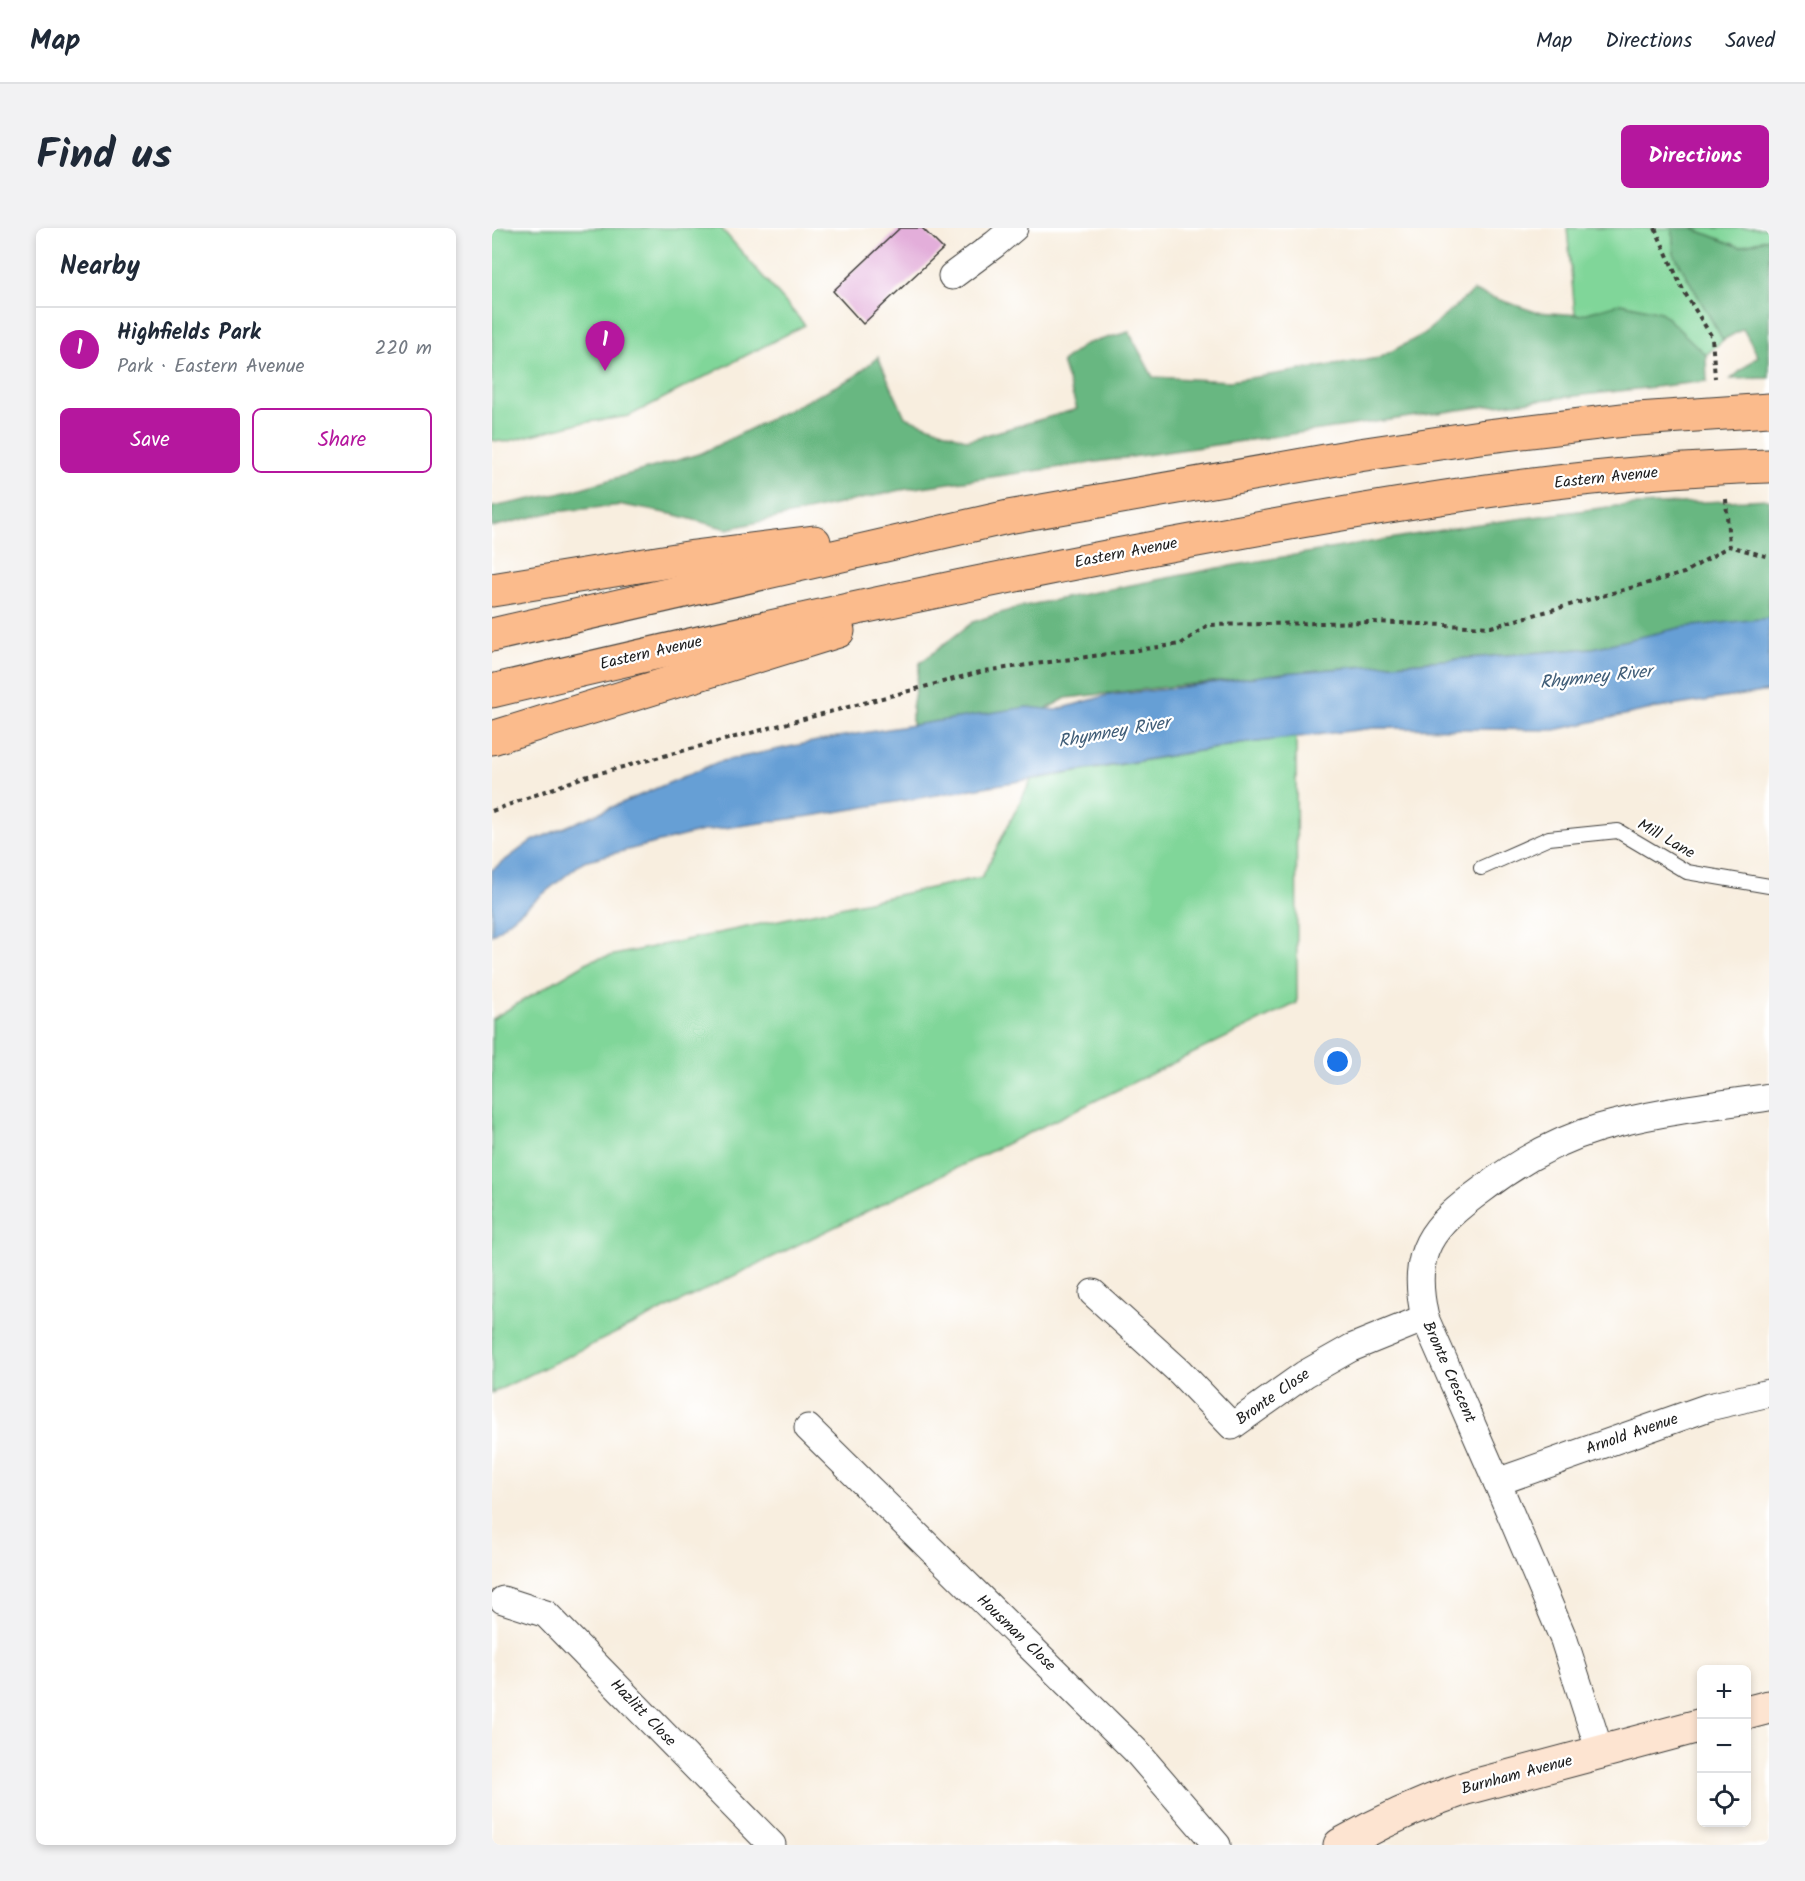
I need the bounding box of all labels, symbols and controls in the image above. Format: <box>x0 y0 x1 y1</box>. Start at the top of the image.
text: Map <box>30 19 81 64</box>
text: Map <box>1536 25 1572 58</box>
text: Directions <box>1605 25 1692 58</box>
text: Saved <box>1725 25 1775 58</box>
text: Find us <box>36 123 172 190</box>
button: Directions <box>1621 125 1769 188</box>
text: Nearby <box>60 246 140 288</box>
text: Highfields Park <box>117 316 261 351</box>
pin: 1 <box>586 322 624 371</box>
text: 1 <box>76 333 83 365</box>
text: 220 m <box>375 333 432 365</box>
text: Park · Eastern Avenue <box>117 351 305 383</box>
button: Save <box>60 408 240 473</box>
button: Share <box>252 408 432 473</box>
street label: Eastern Avenue <box>1553 460 1659 496</box>
street label: Eastern Avenue <box>1072 531 1180 575</box>
street label: Eastern Avenue <box>597 629 705 677</box>
water label: Rhymney River <box>1538 657 1658 698</box>
water label: Rhymney River <box>1056 708 1176 757</box>
street label: Mill Lane <box>1633 813 1699 865</box>
your location <box>1323 1047 1352 1076</box>
street label: Bronte Crescent <box>1415 1317 1483 1428</box>
street label: Bronte Close <box>1231 1362 1315 1432</box>
street label: Arnold Avenue <box>1582 1407 1682 1461</box>
street label: Housman Close <box>970 1588 1062 1678</box>
map controls <box>1697 1665 1751 1827</box>
button: + <box>1697 1665 1751 1719</box>
street label: Hazlitt Close <box>604 1673 682 1753</box>
button: − <box>1697 1719 1751 1773</box>
street label: Burnham Avenue <box>1459 1748 1575 1802</box>
button: locate <box>1697 1773 1751 1827</box>

